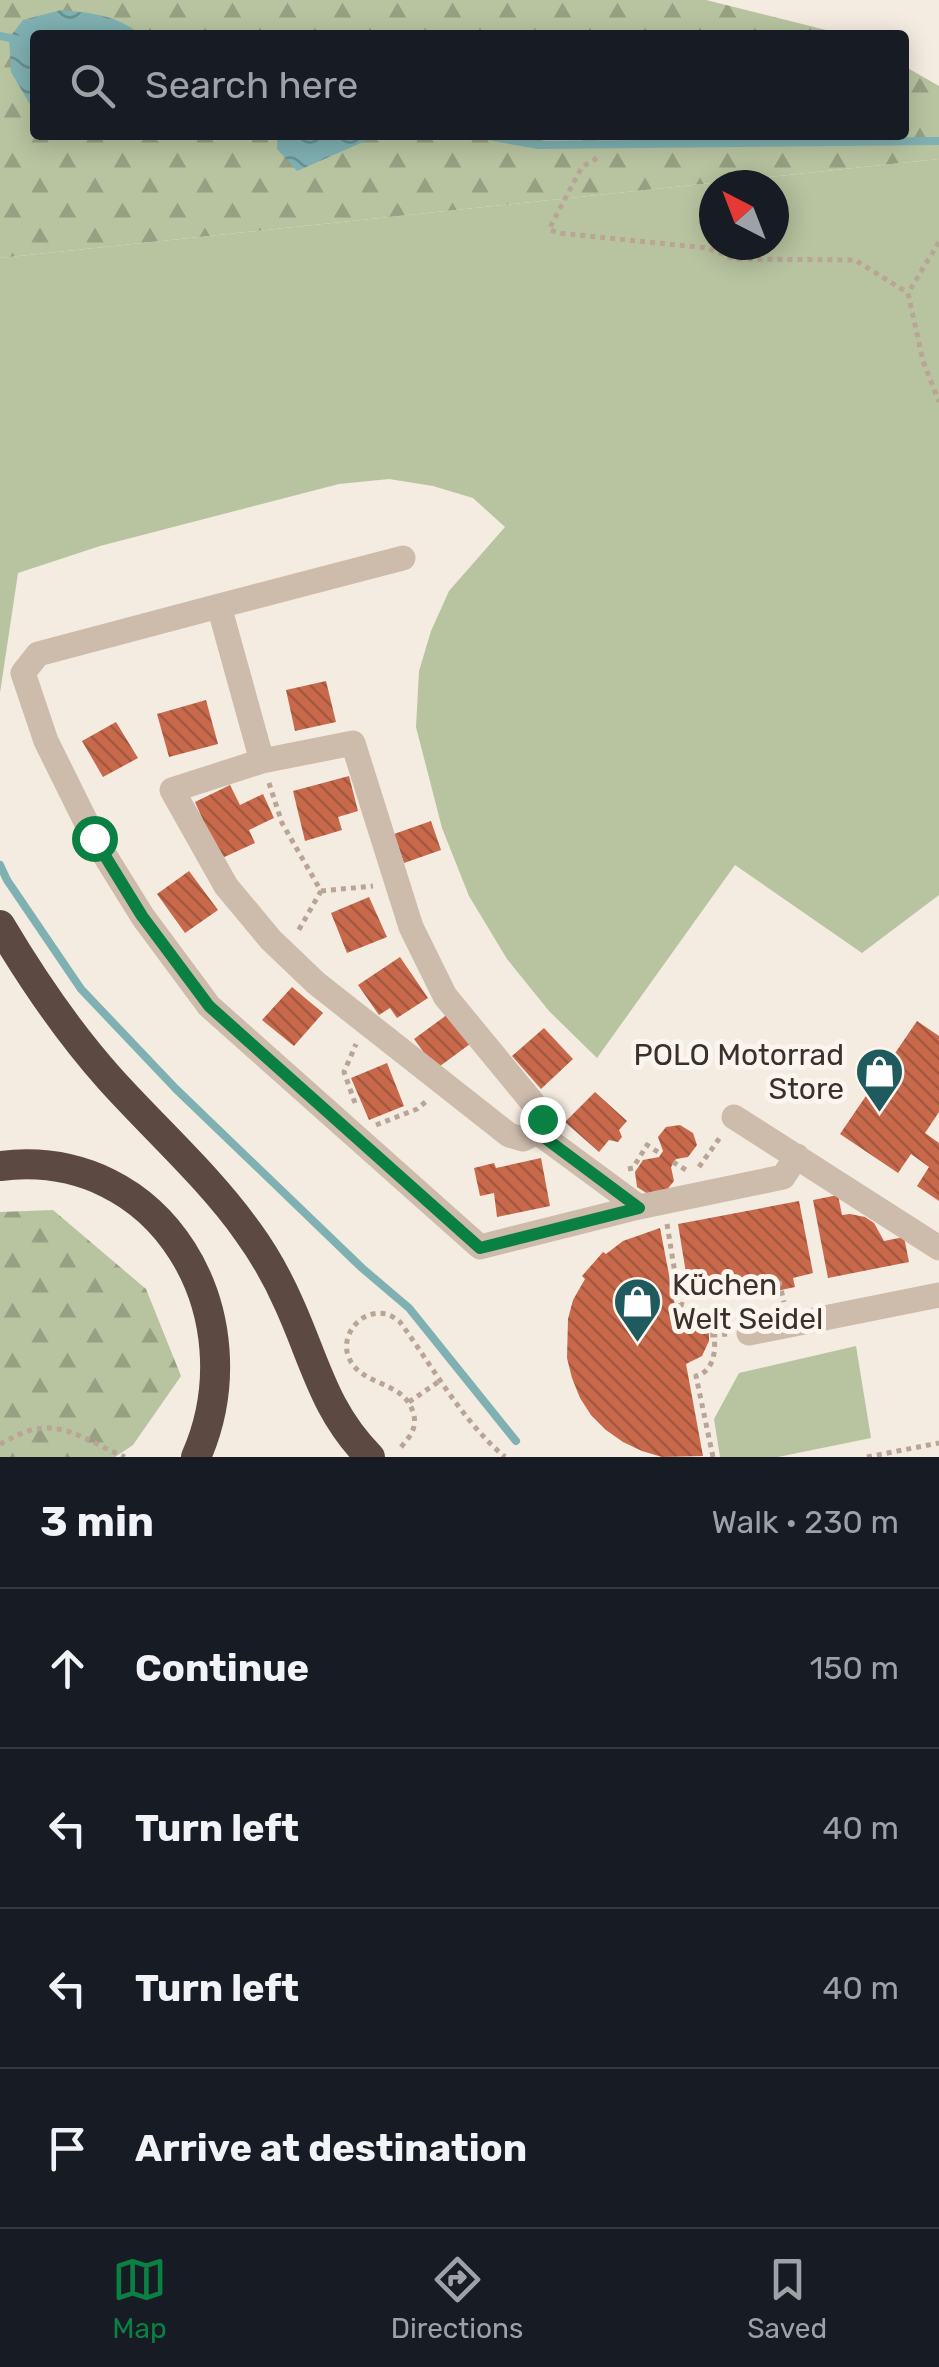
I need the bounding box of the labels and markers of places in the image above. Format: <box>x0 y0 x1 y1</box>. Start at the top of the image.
place label: POLO Motorrad Store <box>633 1037 844 1107</box>
shop icon: POLO Motorrad Store <box>853 1046 905 1114</box>
place label: Küchen Welt Seidel <box>672 1267 823 1337</box>
shop icon: Küchen Welt Seidel <box>611 1276 663 1344</box>

